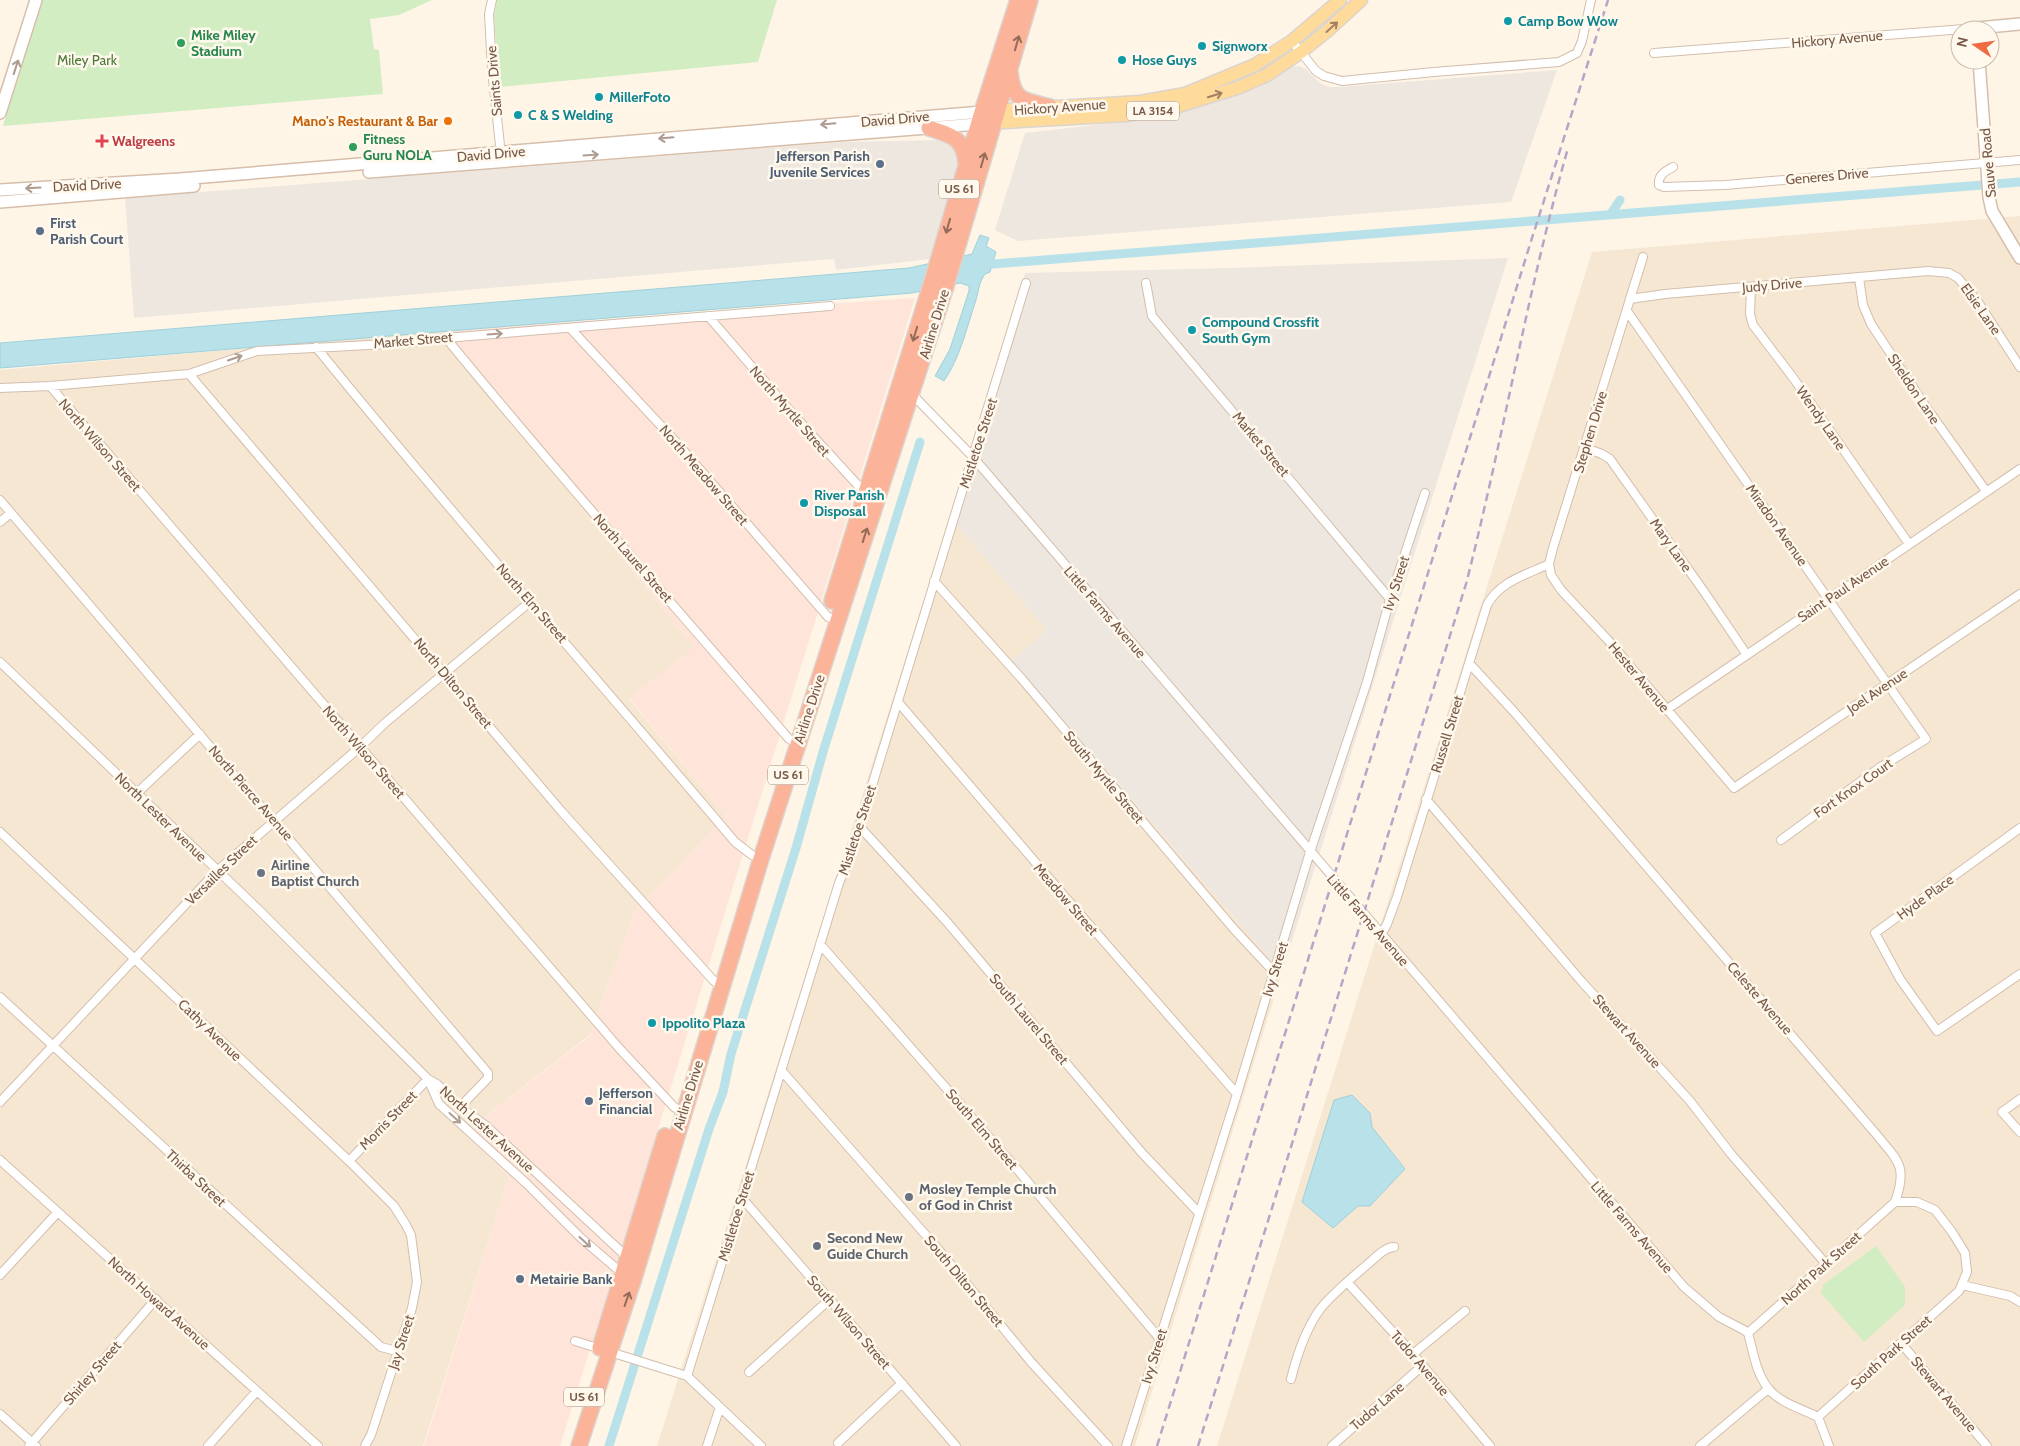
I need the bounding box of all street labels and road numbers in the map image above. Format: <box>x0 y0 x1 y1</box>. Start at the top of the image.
street label: Hickory Avenue <box>1790 26 1884 52</box>
street label: Saints Drive <box>482 45 506 117</box>
street label: Hickory Avenue <box>1014 95 1106 119</box>
road number: LA 3154 <box>1127 102 1179 120</box>
street label: David Drive <box>860 107 930 131</box>
street label: Sauve Road <box>1976 128 2000 198</box>
street label: David Drive <box>456 142 526 166</box>
street label: Generes Drive <box>1785 163 1869 189</box>
street label: David Drive <box>52 174 122 196</box>
road number: US 61 <box>939 180 979 198</box>
street label: Judy Drive <box>1740 273 1803 297</box>
street label: Elsie Lane <box>1957 280 2005 338</box>
street label: Airline Drive <box>915 287 953 361</box>
street label: Market Street <box>373 328 454 352</box>
street label: Sheldon Lane <box>1884 350 1944 428</box>
street label: North Myrtle Street <box>746 362 834 460</box>
street label: Wendy Lane <box>1792 382 1850 454</box>
street label: Stephen Drive <box>1569 389 1611 475</box>
street label: North Wilson Street <box>55 395 145 495</box>
street label: Mistletoe Street <box>955 395 1001 490</box>
street label: Market Street <box>1229 408 1294 480</box>
street label: North Meadow Street <box>656 421 753 529</box>
street label: Miradon Avenue <box>1742 480 1812 570</box>
street label: North Laurel Street <box>589 510 677 606</box>
street label: Mary Lane <box>1646 515 1696 575</box>
street label: Saint Paul Avenue <box>1794 552 1892 626</box>
street label: Ivy Street <box>1379 553 1413 613</box>
street label: North Elm Street <box>492 559 572 647</box>
street label: Little Farms Avenue <box>1060 562 1150 662</box>
street label: North Dilton Street <box>410 634 496 732</box>
street label: Hester Avenue <box>1604 638 1674 716</box>
street label: Joel Avenue <box>1842 664 1911 718</box>
street label: Airline Drive <box>789 672 829 746</box>
street label: Russell Street <box>1427 693 1467 775</box>
street label: North Wilson Street <box>319 702 409 802</box>
street label: South Myrtle Street <box>1060 727 1148 827</box>
street label: North Pierce Avenue <box>205 742 297 844</box>
street label: Fort Knox Court <box>1810 754 1896 822</box>
road number: US 61 <box>768 766 808 784</box>
street label: North Lester Avenue <box>111 769 211 865</box>
street label: Mistletoe Street <box>834 782 880 877</box>
street label: Versailles Street <box>181 831 261 909</box>
street label: Meadow Street <box>1030 859 1102 939</box>
street label: Little Farms Avenue <box>1323 870 1413 970</box>
street label: Hyde Place <box>1893 870 1957 924</box>
street label: Ivy Street <box>1258 939 1292 999</box>
street label: Celeste Avenue <box>1723 958 1797 1038</box>
street label: South Laurel Street <box>986 970 1073 1069</box>
street label: Stewart Avenue <box>1589 990 1665 1072</box>
street label: Cathy Avenue <box>174 995 246 1065</box>
street label: Airline Drive <box>669 1058 707 1132</box>
street label: North Lester Avenue <box>436 1082 538 1176</box>
street label: South Elm Street <box>942 1085 1022 1173</box>
street label: Morris Street <box>355 1086 421 1153</box>
street label: Thirba Street <box>162 1146 230 1211</box>
street label: Mistletoe Street <box>714 1168 758 1263</box>
street label: Little Farms Avenue <box>1587 1177 1677 1277</box>
street label: North Park Street <box>1777 1227 1865 1309</box>
street label: South Dilton Street <box>920 1231 1008 1331</box>
street label: North Howard Avenue <box>104 1253 214 1353</box>
street label: South Wilson Street <box>803 1271 895 1373</box>
street label: South Park Street <box>1847 1311 1936 1393</box>
street label: Jay Street <box>383 1312 418 1372</box>
street label: Ivy Street <box>1137 1326 1171 1386</box>
street label: Tudor Avenue <box>1387 1327 1453 1399</box>
street label: Shirley Street <box>59 1337 125 1409</box>
street label: Stewart Avenue <box>1907 1352 1981 1436</box>
street label: Tudor Lane <box>1346 1378 1408 1434</box>
road number: US 61 <box>564 1388 604 1406</box>

